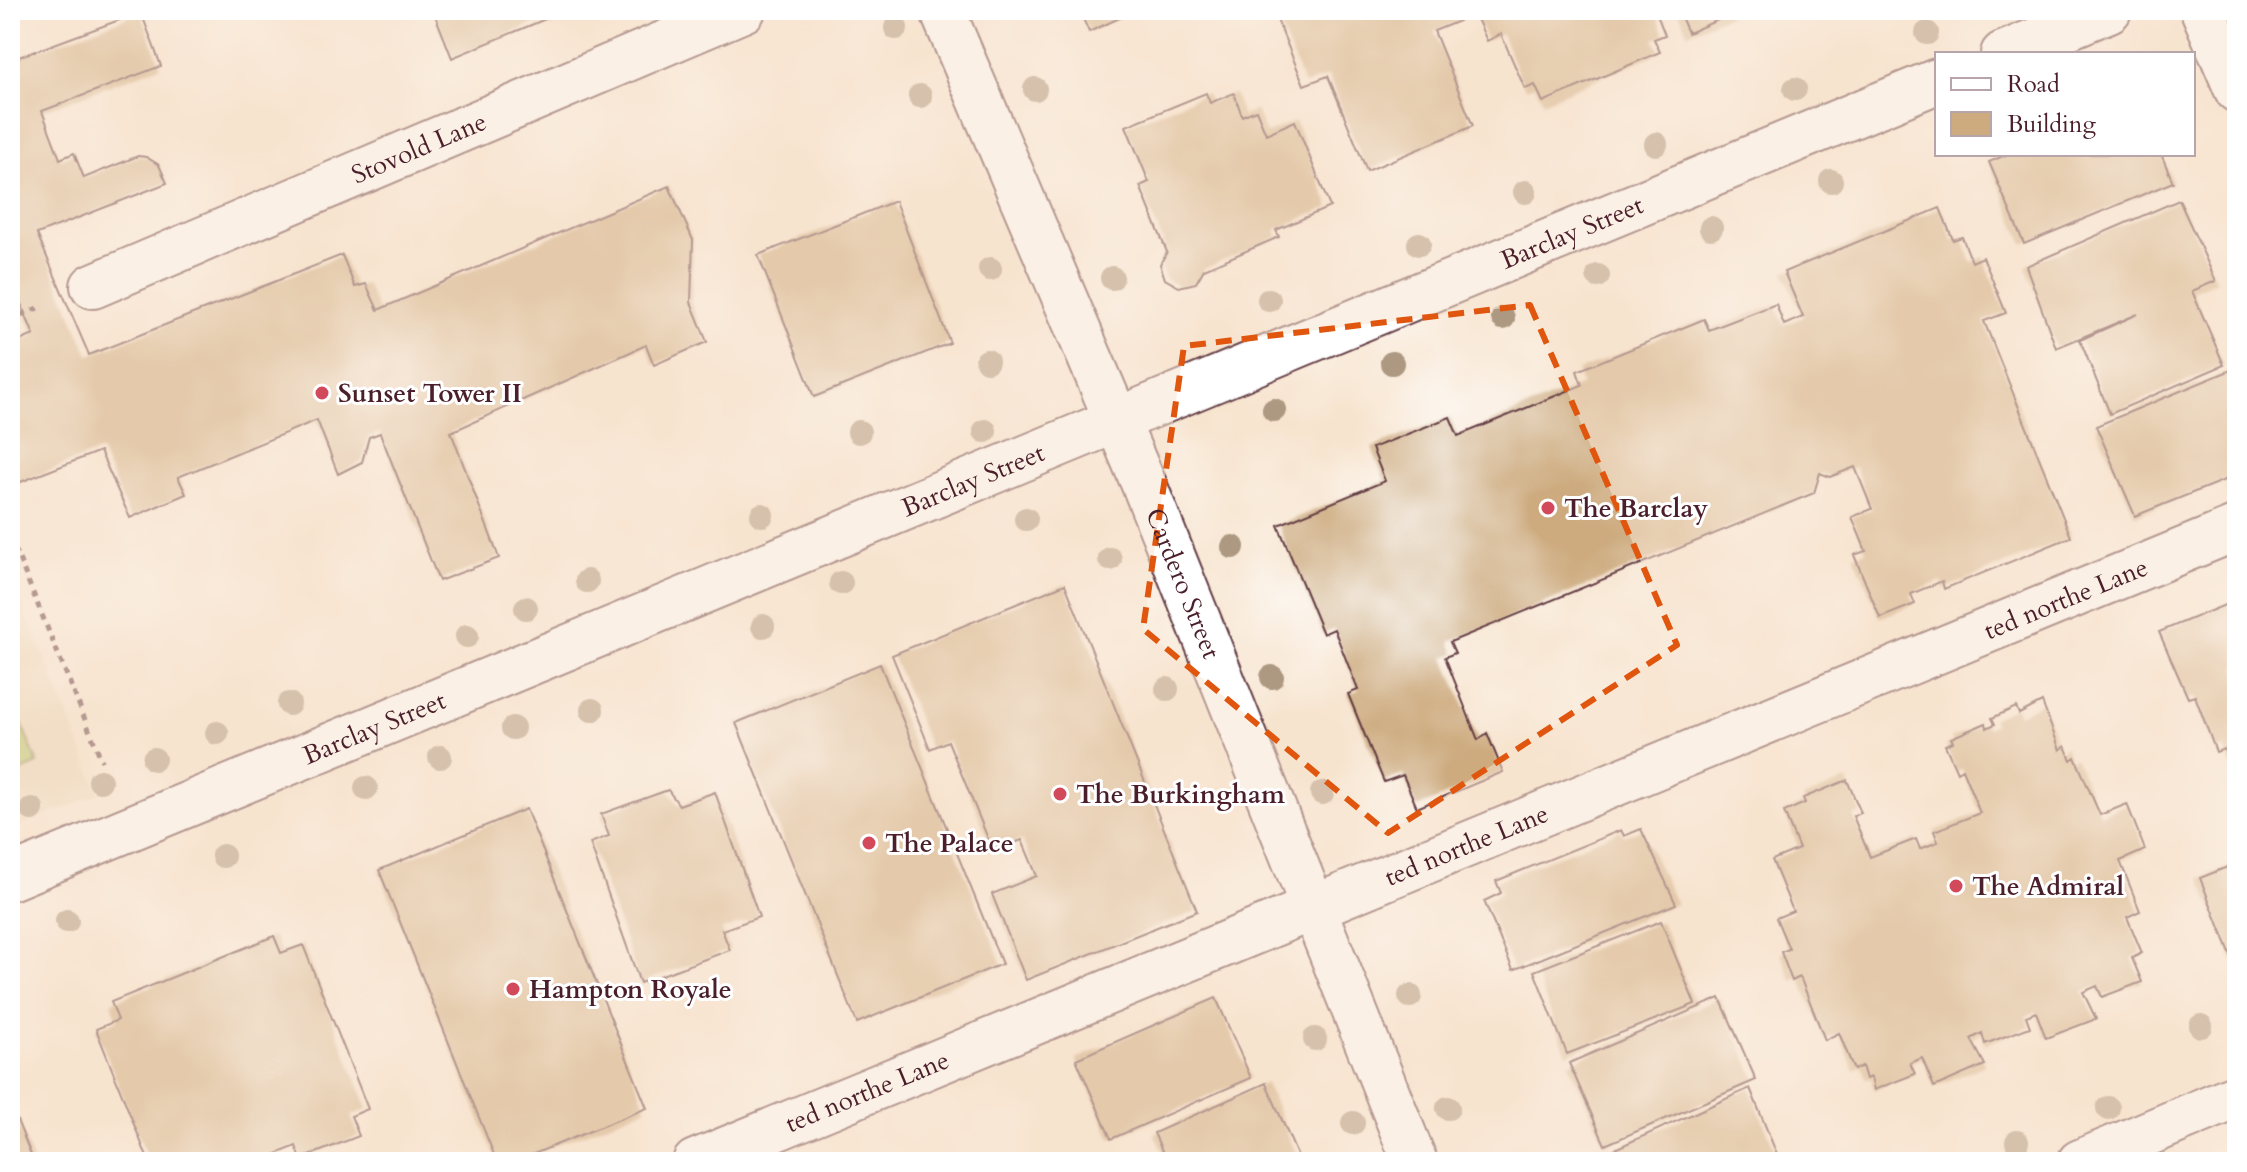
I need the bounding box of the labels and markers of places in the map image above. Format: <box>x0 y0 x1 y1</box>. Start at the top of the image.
place label: Sunset Tower II <box>338 376 522 411</box>
marker: Sunset Tower II <box>313 384 331 402</box>
place label: The Barclay <box>1564 491 1708 526</box>
marker: The Barclay <box>1539 499 1557 517</box>
place label: The Burkingham <box>1076 777 1285 812</box>
marker: The Burkingham <box>1051 785 1069 803</box>
place label: The Palace <box>885 826 1014 861</box>
marker: The Palace <box>860 834 878 852</box>
place label: The Admiral <box>1972 869 2124 904</box>
marker: The Admiral <box>1947 877 1965 895</box>
place label: Hampton Royale <box>529 972 732 1007</box>
marker: Hampton Royale <box>504 980 522 998</box>

